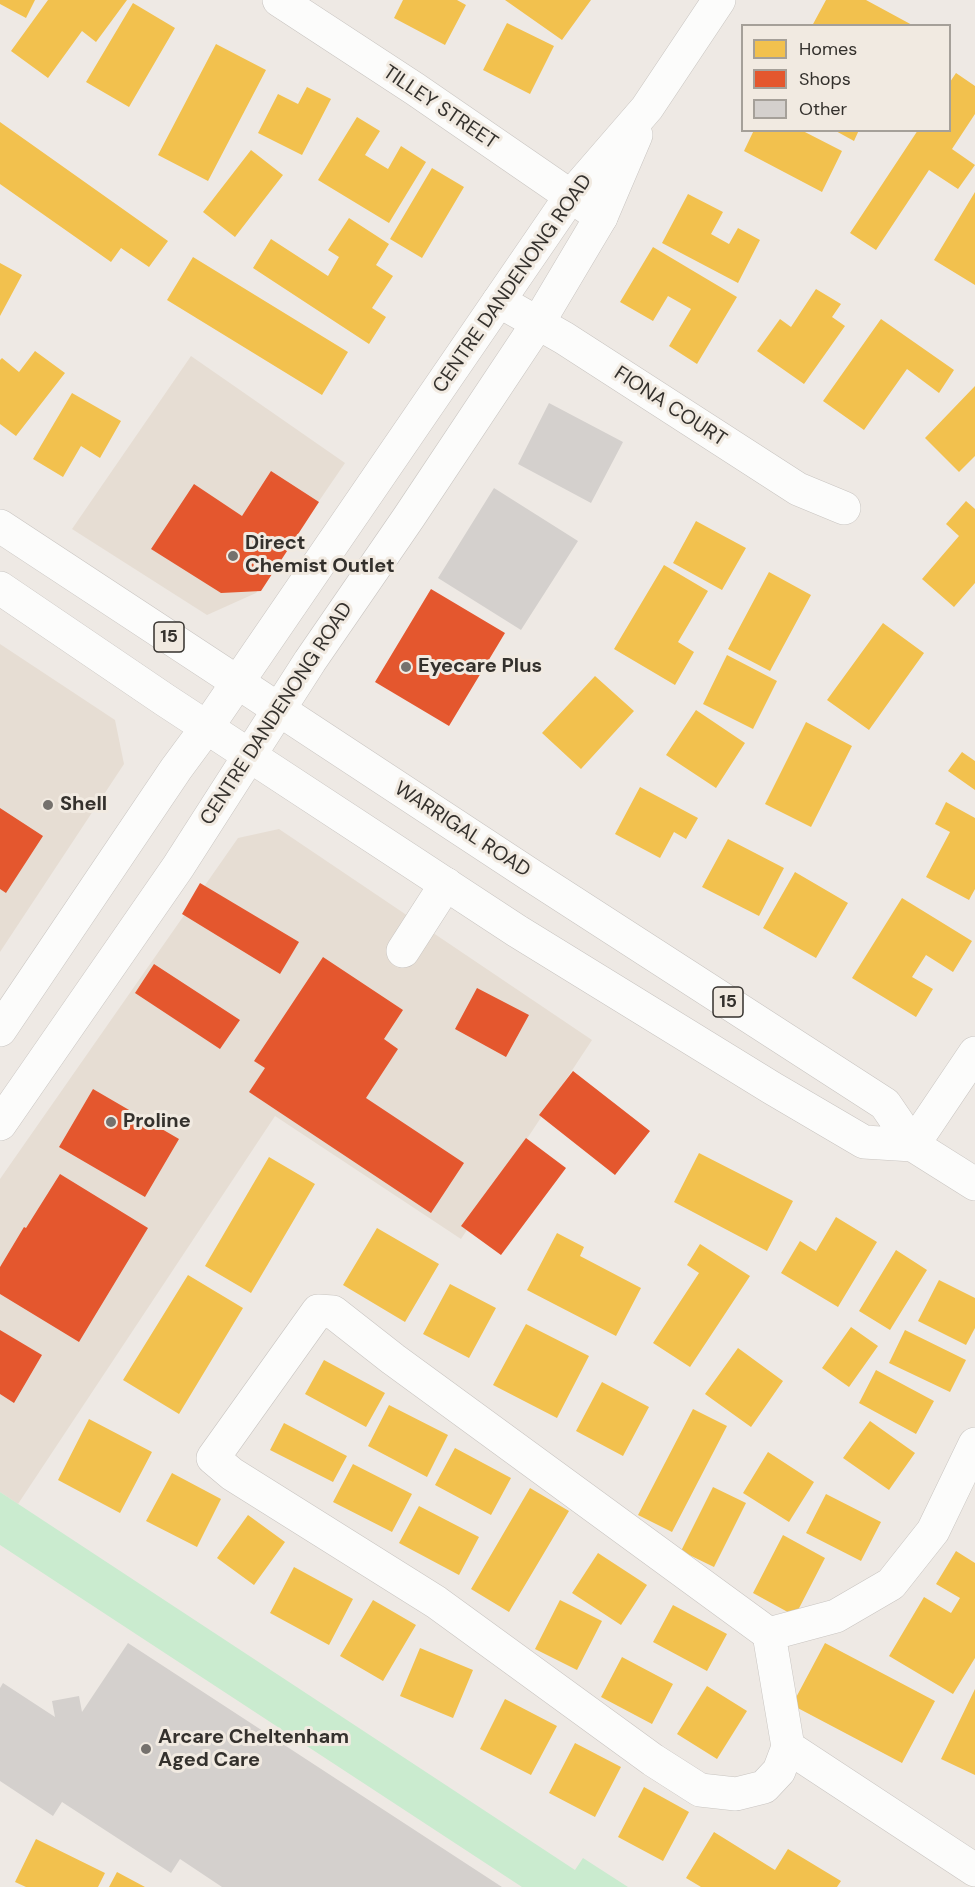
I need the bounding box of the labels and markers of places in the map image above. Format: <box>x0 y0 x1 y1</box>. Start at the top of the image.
place label: Direct Chemist Outlet <box>245 532 395 579</box>
marker: Direct Chemist Outlet <box>226 549 240 563</box>
place label: Eyecare Plus <box>418 655 542 679</box>
marker: Eyecare Plus <box>399 660 413 674</box>
place label: Shell <box>60 793 107 817</box>
marker: Shell <box>41 798 55 812</box>
place label: Proline <box>123 1110 191 1134</box>
marker: Proline <box>104 1115 118 1129</box>
place label: Arcare Cheltenham Aged Care <box>158 1726 349 1773</box>
marker: Arcare Cheltenham Aged Care <box>139 1742 153 1756</box>

